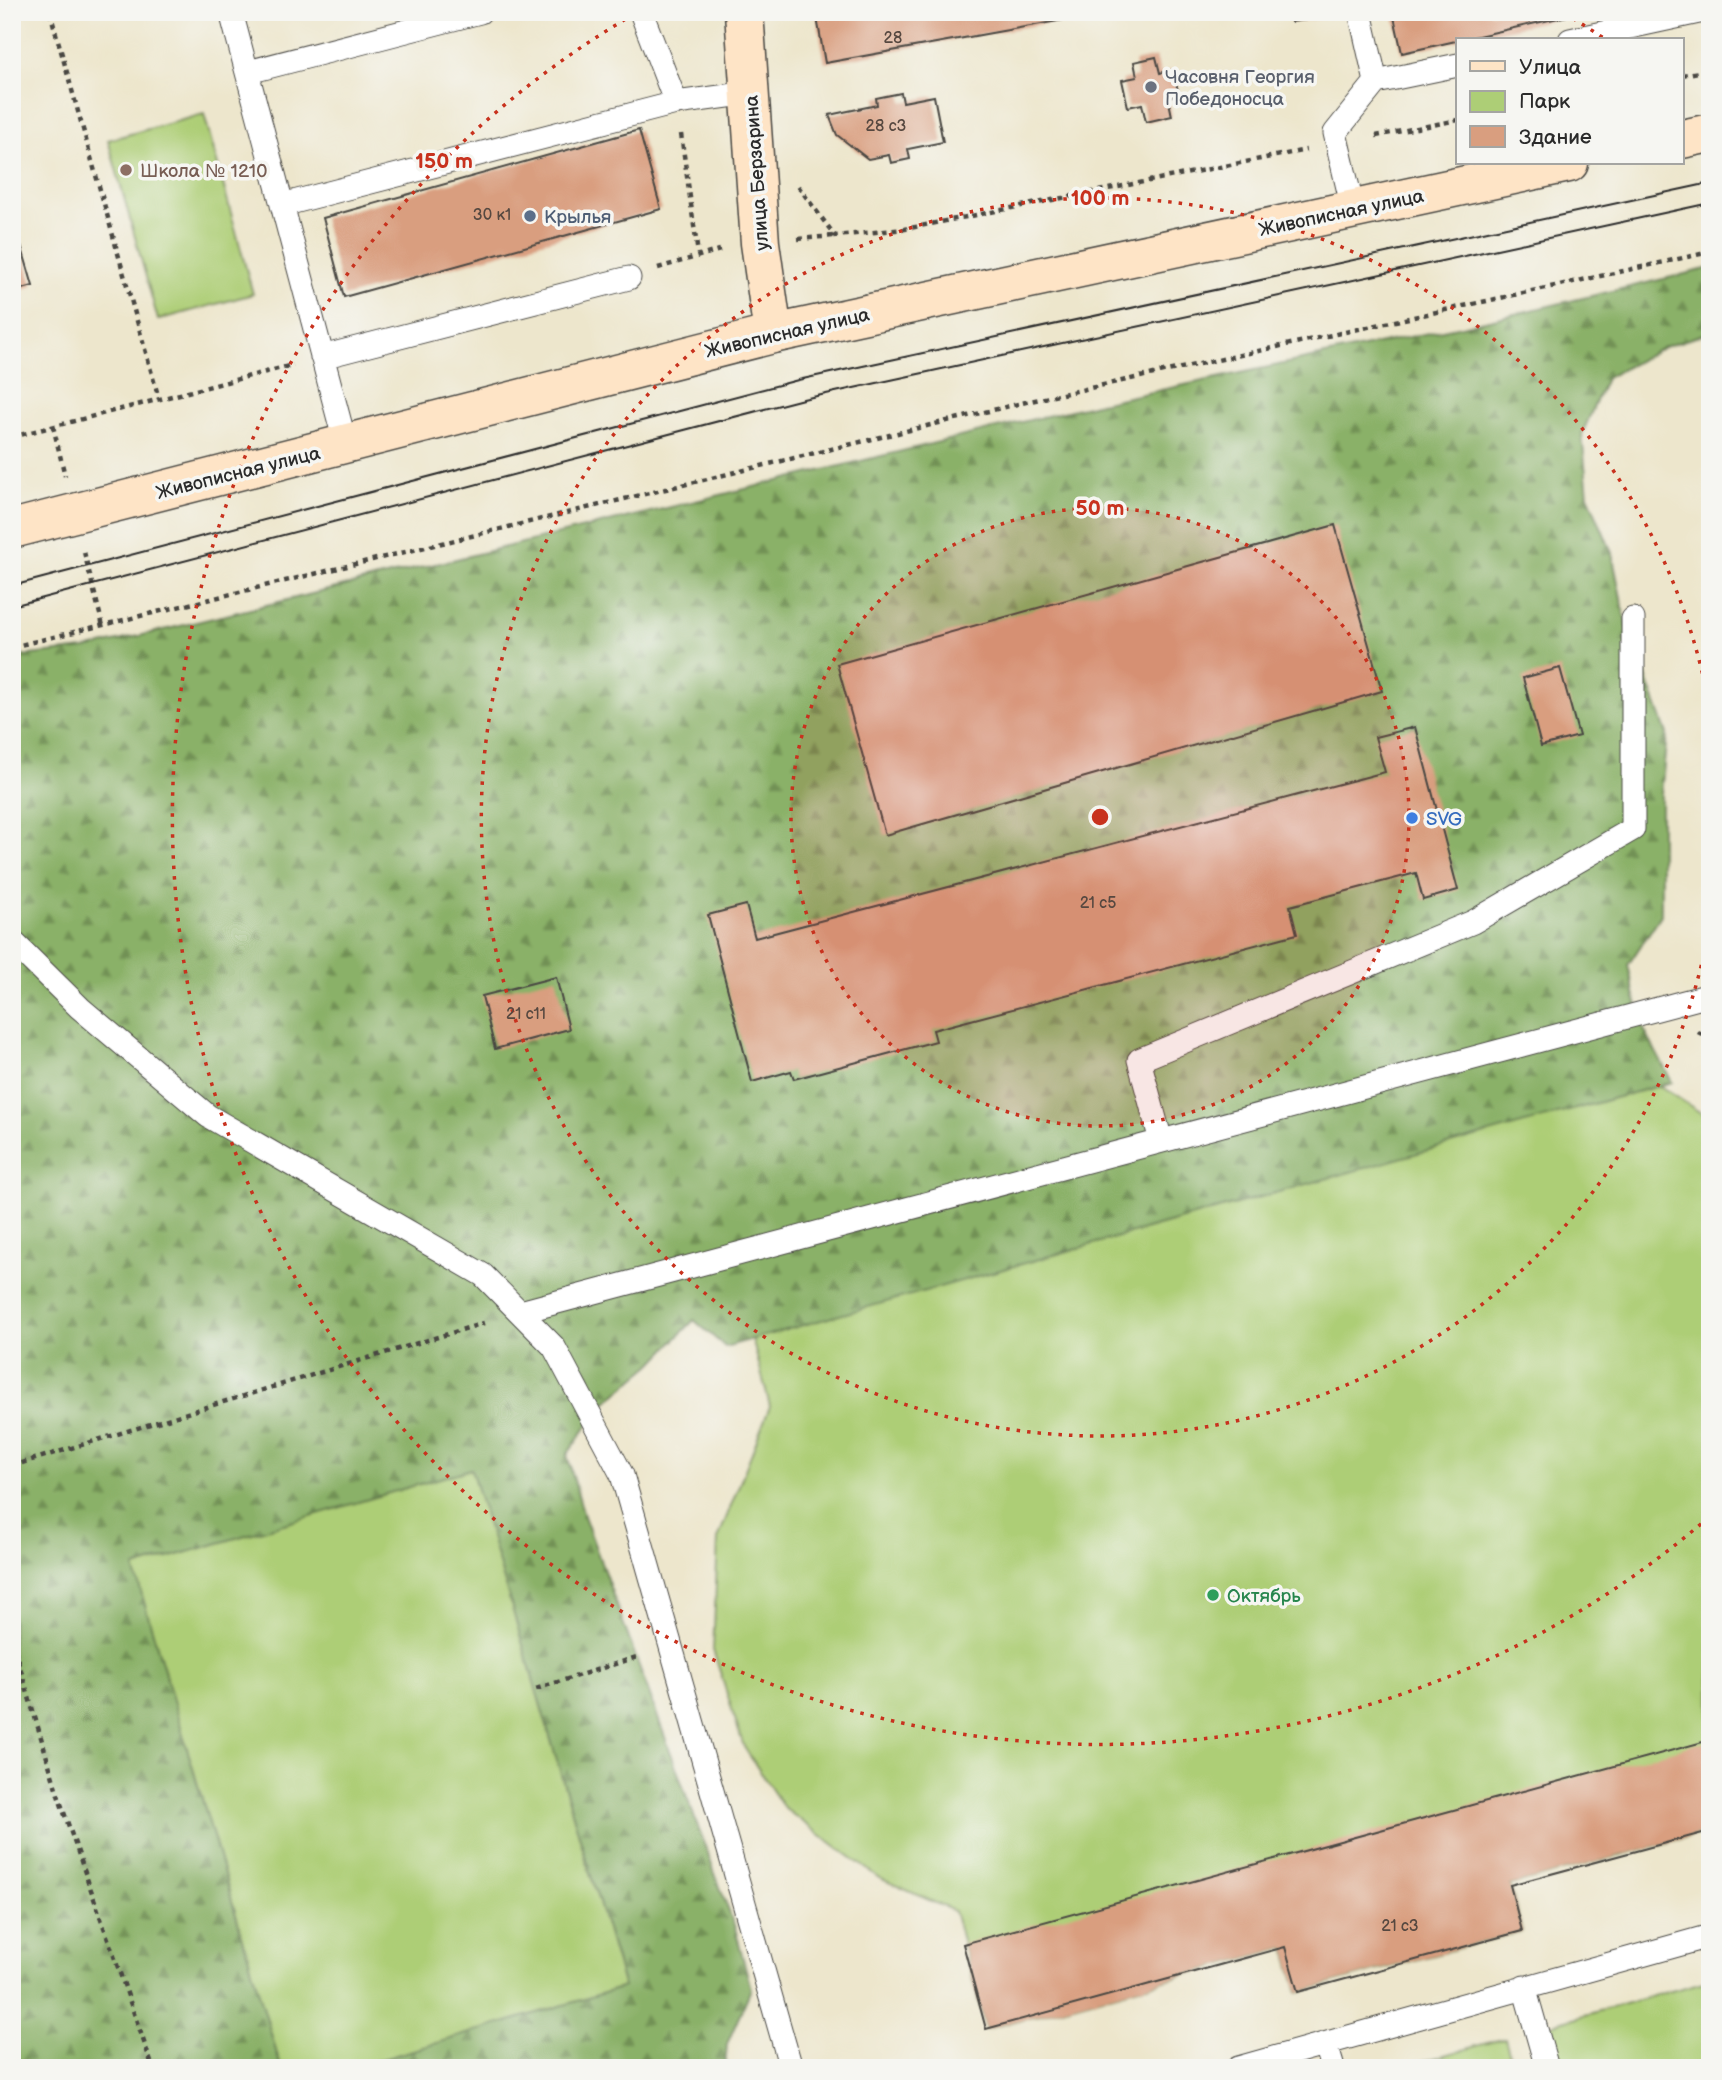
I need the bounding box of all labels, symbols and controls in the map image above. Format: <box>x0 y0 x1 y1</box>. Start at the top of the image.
house number: 28 <box>884 29 902 48</box>
legend <box>1456 38 1684 164</box>
text: Улица <box>1519 55 1582 80</box>
place label: Часовня Георгия Победоносца <box>1165 66 1315 111</box>
marker: Часовня Георгия Победоносца <box>1143 79 1159 95</box>
text: Парк <box>1519 89 1570 114</box>
street label: улица Берзарина <box>741 94 774 251</box>
house number: 28 с3 <box>866 117 907 136</box>
text: Здание <box>1519 125 1592 150</box>
text: 150 m <box>415 149 473 174</box>
place label: Школа № 1210 <box>140 160 267 183</box>
marker: Школа № 1210 <box>118 162 134 178</box>
street label: Живописная улица <box>1257 185 1426 242</box>
text: 100 m <box>1071 186 1129 211</box>
house number: 30 к1 <box>473 206 511 225</box>
place label: Крылья <box>544 206 611 229</box>
marker: Крылья <box>522 208 538 224</box>
street label: Живописная улица <box>703 303 872 364</box>
street label: Живописная улица <box>154 442 323 505</box>
text: 50 m <box>1076 496 1124 521</box>
centre of rings <box>1088 805 1112 829</box>
place label: SVG <box>1426 808 1462 831</box>
marker: SVG <box>1404 810 1420 826</box>
house number: 21 с5 <box>1080 894 1116 913</box>
house number: 21 с11 <box>506 1005 546 1024</box>
place label: Октябрь <box>1227 1585 1301 1608</box>
marker: Октябрь <box>1205 1587 1221 1603</box>
house number: 21 с3 <box>1381 1917 1419 1936</box>

